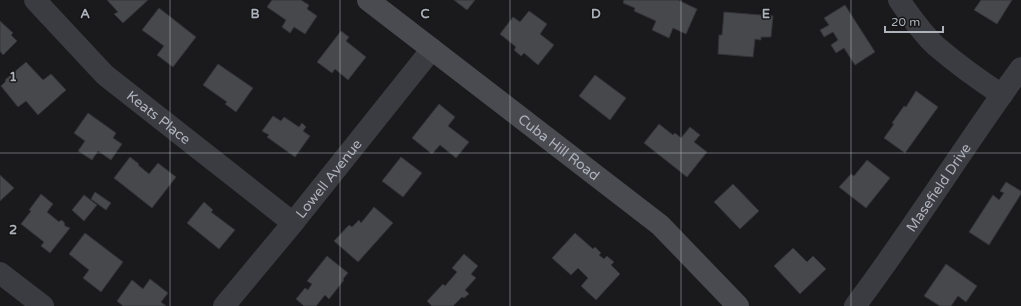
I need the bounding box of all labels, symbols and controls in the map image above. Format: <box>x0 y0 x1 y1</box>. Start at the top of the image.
text: A <box>80 6 90 22</box>
text: B <box>250 6 260 22</box>
text: C <box>420 6 430 22</box>
text: D <box>591 6 601 22</box>
text: E <box>762 6 770 22</box>
scale bar <box>885 8 943 34</box>
text: 20 m <box>891 15 920 29</box>
text: 1 <box>9 69 17 85</box>
street label: Keats Place <box>123 87 194 148</box>
street label: Cuba Hill Road <box>514 111 603 184</box>
street label: Lowell Avenue <box>292 136 366 222</box>
street label: Masefield Drive <box>903 140 975 235</box>
text: 2 <box>9 222 17 238</box>

